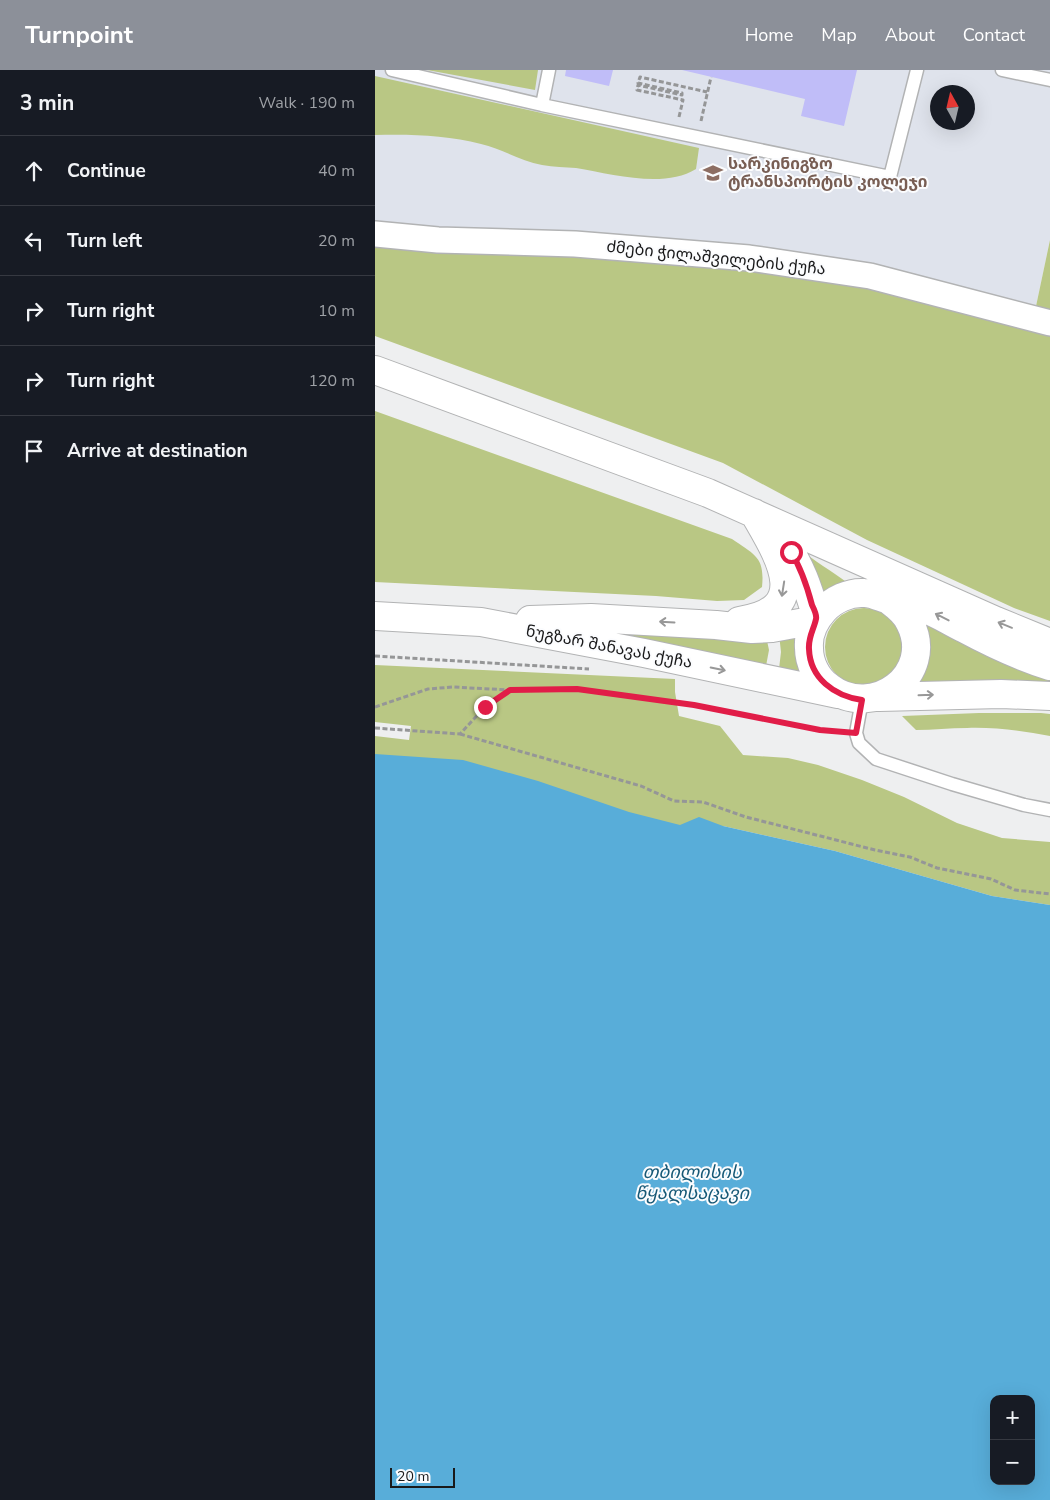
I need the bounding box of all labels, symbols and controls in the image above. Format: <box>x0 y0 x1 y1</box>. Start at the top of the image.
text: Turnpoint <box>25 19 133 51</box>
text: Home <box>745 23 793 47</box>
text: Map <box>821 23 857 47</box>
text: About <box>885 23 935 47</box>
text: Contact <box>963 23 1025 47</box>
north arrow <box>930 85 975 130</box>
text: 3 min <box>20 89 74 117</box>
text: Walk · 190 m <box>259 92 355 114</box>
place label: სარკინიგზო ტრანსპორტის კოლეჯი <box>728 153 928 193</box>
icon: ahead <box>20 157 48 185</box>
text: Continue <box>67 158 146 184</box>
text: 40 m <box>318 160 355 182</box>
school or university icon: სარკინიგზო ტრანსპორტის კოლეჯი <box>702 162 724 184</box>
icon: left <box>20 227 48 255</box>
text: Turn left <box>67 228 142 254</box>
text: 20 m <box>318 230 355 252</box>
street label: ძმები ჭილაშვილების ქუჩა <box>605 236 827 280</box>
icon: right <box>20 297 48 325</box>
text: Turn right <box>67 298 154 324</box>
text: 10 m <box>318 300 355 322</box>
icon: right <box>20 367 48 395</box>
text: Turn right <box>67 368 154 394</box>
text: 120 m <box>308 370 355 392</box>
icon: arrive <box>20 437 48 465</box>
text: Arrive at destination <box>67 438 248 464</box>
route start <box>780 541 803 564</box>
one-way arrow <box>778 581 788 597</box>
one-way arrow <box>935 612 950 621</box>
one-way arrow <box>659 617 675 626</box>
street label: ნუგზარ შანავას ქუჩა <box>524 620 694 674</box>
one-way arrow <box>998 620 1013 629</box>
one-way arrow <box>709 665 725 674</box>
one-way arrow <box>918 691 934 700</box>
route end <box>474 696 497 719</box>
water label: თბილისის წყალსაცავი <box>635 1160 749 1205</box>
map controls <box>990 1395 1035 1485</box>
button: + <box>990 1395 1035 1440</box>
button: − <box>990 1440 1035 1485</box>
scale bar <box>390 1465 455 1488</box>
text: 20 m <box>397 1467 429 1486</box>

